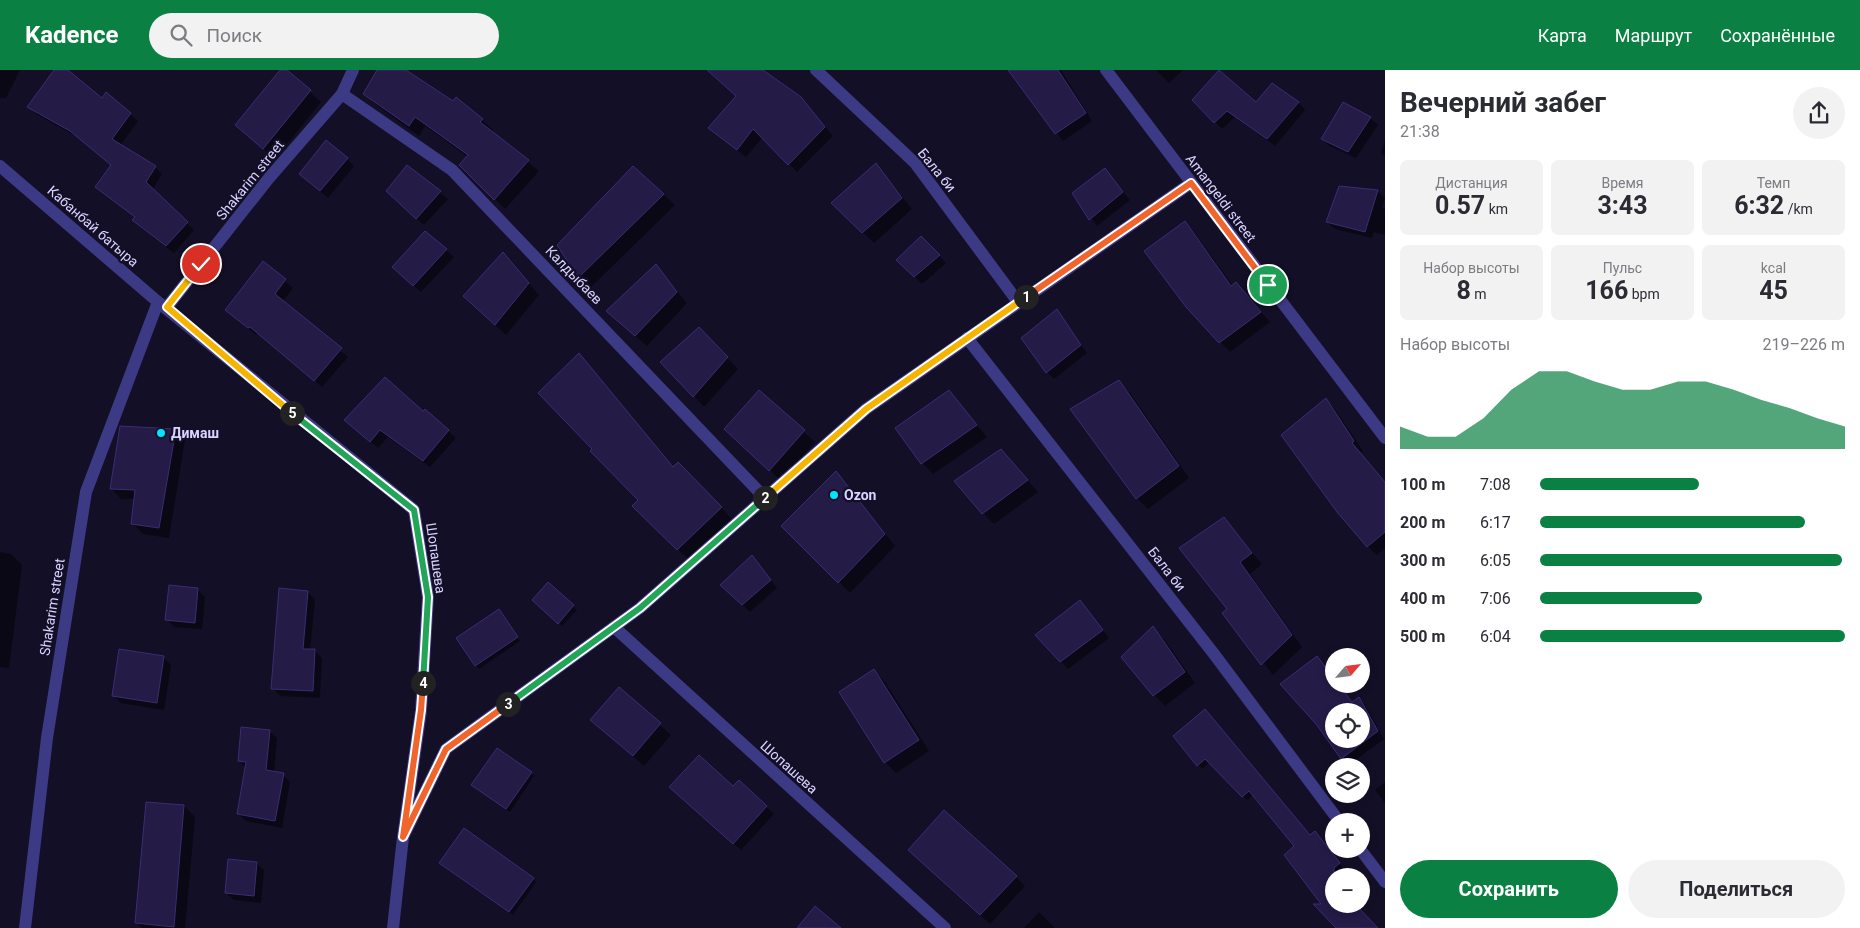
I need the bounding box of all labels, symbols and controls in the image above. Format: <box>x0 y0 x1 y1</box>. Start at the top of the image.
search box <box>149 13 499 58</box>
text: Kadence <box>25 21 119 49</box>
icon: search <box>167 21 195 49</box>
text: Поиск <box>207 24 262 47</box>
text: Карта <box>1538 25 1587 46</box>
text: Маршрут <box>1615 25 1692 46</box>
text: Сохранённые <box>1720 25 1835 46</box>
text: Вечерний забег <box>1400 86 1606 119</box>
button: share <box>1793 87 1845 139</box>
text: 21:38 <box>1400 122 1440 141</box>
street label: Shakarim street <box>213 137 287 223</box>
street label: Бала би <box>915 145 959 195</box>
street label: Amangeldi street <box>1183 151 1260 245</box>
text: Дистанция <box>1435 175 1508 191</box>
text: Время <box>1601 175 1644 191</box>
text: Темп <box>1757 175 1790 191</box>
street label: Кабанбай батыра <box>44 182 142 270</box>
text: 0.57 <box>1435 191 1485 220</box>
text: 3:43 <box>1597 191 1648 220</box>
text: 6:32 <box>1734 191 1784 220</box>
text: km <box>1485 201 1508 217</box>
text: /km <box>1784 201 1813 217</box>
pin <box>180 243 222 285</box>
street label: Калдыбаев <box>542 243 606 307</box>
icon: check <box>187 250 215 278</box>
text: Набор высоты <box>1423 260 1520 276</box>
text: Пульс <box>1603 260 1642 276</box>
text: kcal <box>1761 260 1786 276</box>
pin <box>1247 264 1289 306</box>
icon: arrive <box>1254 271 1282 299</box>
text: 8 <box>1456 276 1471 305</box>
text: 166 <box>1585 276 1628 305</box>
text: 45 <box>1759 276 1788 305</box>
pin: 1 <box>1014 284 1038 310</box>
text: m <box>1471 286 1487 302</box>
text: bpm <box>1628 286 1660 302</box>
text: 1 <box>1022 289 1031 305</box>
text: Набор высоты <box>1400 335 1510 354</box>
text: 219–226 m <box>1763 335 1845 354</box>
pin: 5 <box>280 400 304 426</box>
text: 5 <box>288 405 297 421</box>
place label: Димаш <box>171 425 219 441</box>
marker: Димаш <box>155 427 167 439</box>
text: 100 m <box>1400 475 1445 494</box>
text: 7:08 <box>1480 475 1511 494</box>
pin: 2 <box>752 486 778 510</box>
place label: Ozon <box>844 487 877 503</box>
marker: Ozon <box>828 489 840 501</box>
text: 2 <box>761 490 770 506</box>
text: 200 m <box>1400 513 1445 532</box>
text: 6:17 <box>1480 513 1511 532</box>
street label: Шопашева <box>423 522 449 594</box>
street label: Бала би <box>1145 544 1189 594</box>
text: 300 m <box>1400 551 1445 570</box>
text: 6:05 <box>1480 551 1511 570</box>
street label: Shakarim street <box>36 557 68 657</box>
text: 400 m <box>1400 589 1445 608</box>
text: 7:06 <box>1480 589 1511 608</box>
text: 500 m <box>1400 627 1445 646</box>
text: 6:04 <box>1480 627 1511 646</box>
north arrow <box>1325 648 1370 692</box>
map controls <box>1325 648 1370 913</box>
pin: 4 <box>410 670 436 696</box>
text: 4 <box>419 675 428 691</box>
pin: 3 <box>496 692 520 716</box>
text: 3 <box>504 696 513 712</box>
button: locate <box>1325 703 1370 748</box>
street label: Шопашева <box>757 737 821 797</box>
button: layers <box>1325 758 1370 803</box>
button: + <box>1325 813 1370 858</box>
button: Сохранить <box>1400 860 1618 918</box>
button: Поделиться <box>1628 860 1845 918</box>
button: − <box>1325 868 1370 913</box>

